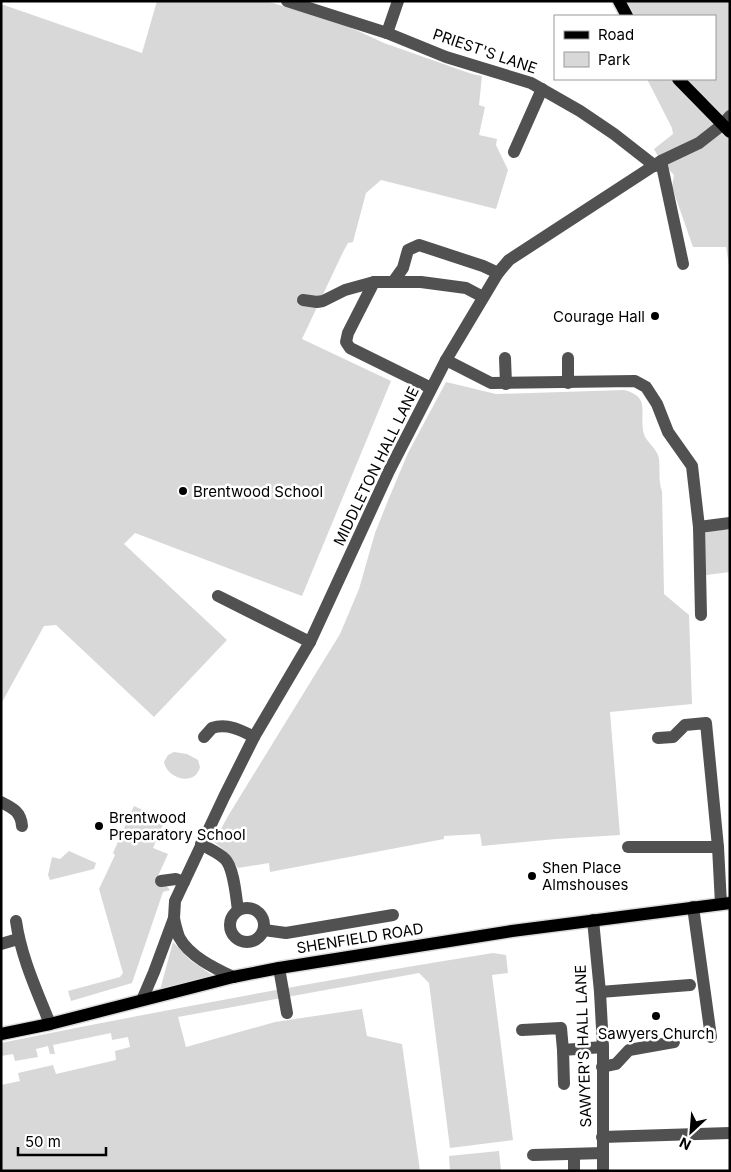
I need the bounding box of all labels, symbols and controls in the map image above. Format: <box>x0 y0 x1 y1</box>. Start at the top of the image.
legend <box>554 15 716 80</box>
street label: PRIEST'S LANE <box>430 24 540 78</box>
text: Road <box>598 25 634 44</box>
text: Park <box>598 50 631 69</box>
place label: Courage Hall <box>553 307 645 326</box>
marker: Courage Hall <box>649 310 661 322</box>
street label: MIDDLETON HALL LANE <box>329 383 423 549</box>
place label: Brentwood School <box>193 482 323 501</box>
marker: Brentwood School <box>177 485 189 497</box>
place label: Brentwood Preparatory School <box>109 808 246 844</box>
marker: Brentwood Preparatory School <box>93 820 105 832</box>
place label: Shen Place Almshouses <box>542 858 628 894</box>
marker: Shen Place Almshouses <box>526 870 538 882</box>
street label: SHENFIELD ROAD <box>295 919 425 957</box>
street label: SAWYER'S HALL LANE <box>571 964 595 1128</box>
marker: Sawyers Church <box>650 1010 662 1022</box>
place label: Sawyers Church <box>598 1024 714 1043</box>
north arrow <box>666 1107 716 1157</box>
scale bar <box>18 1124 105 1156</box>
text: 50 m <box>25 1132 61 1151</box>
text: N <box>677 1134 694 1154</box>

